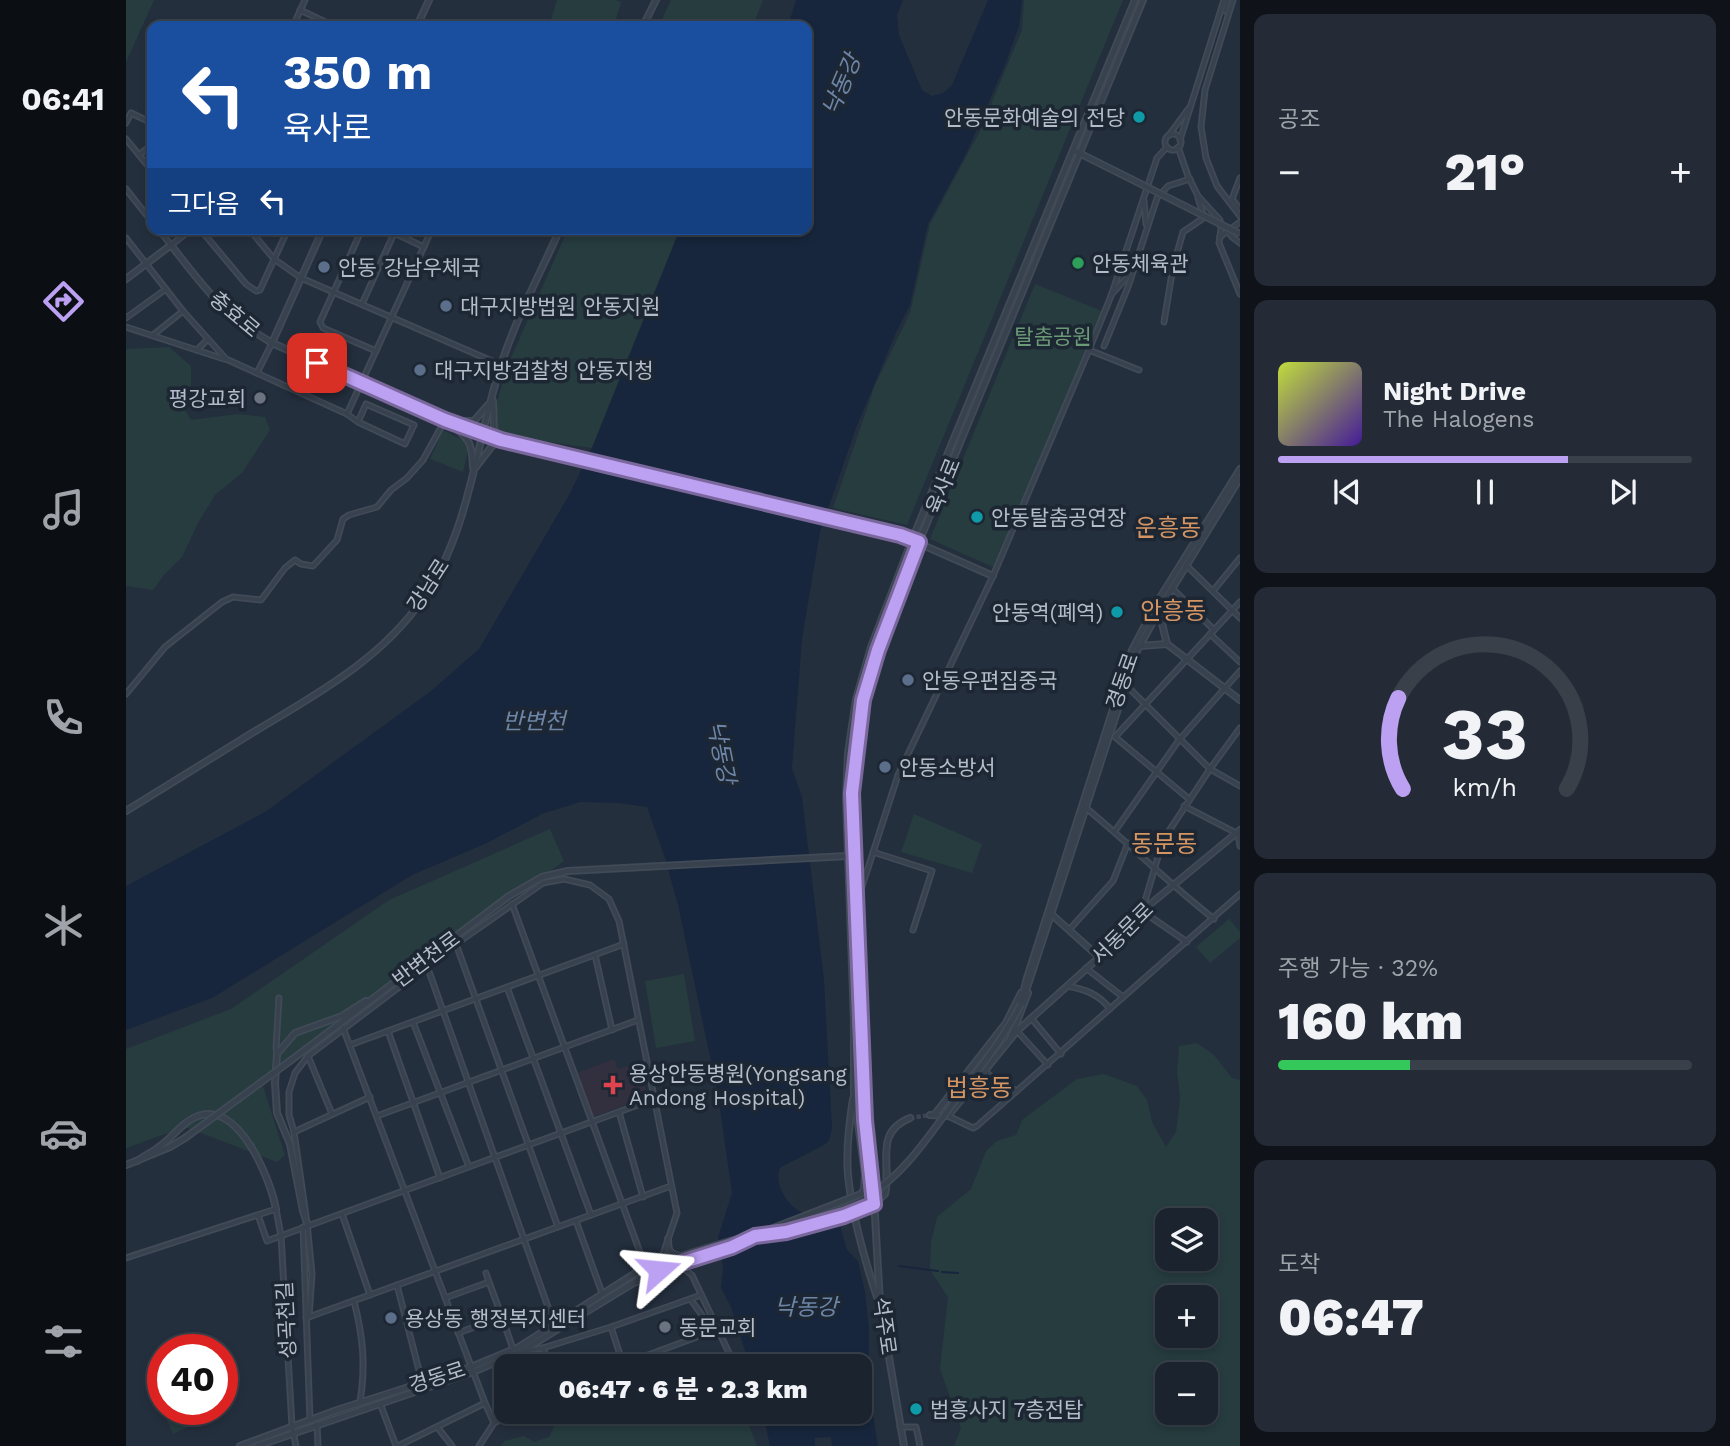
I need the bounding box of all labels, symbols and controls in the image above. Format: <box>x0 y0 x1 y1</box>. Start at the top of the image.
text: 350 m <box>283 43 432 101</box>
water label: 낙동강 <box>817 48 868 119</box>
icon: left <box>168 49 259 140</box>
text: 06:41 <box>21 80 105 118</box>
place label: 안동문화예술의 전당 <box>944 105 1125 130</box>
text: 공조 <box>1278 106 1320 133</box>
text: 육사로 <box>283 109 371 147</box>
marker: 안동문화예술의 전당 <box>1131 109 1147 125</box>
text: 21° <box>1445 142 1525 203</box>
text: − <box>1278 150 1301 194</box>
text: + <box>1669 150 1692 194</box>
icon: left <box>254 182 292 220</box>
text: 그다음 <box>168 189 240 219</box>
place label: 안동체육관 <box>1092 251 1189 276</box>
place label: 안동 강남우체국 <box>338 255 480 280</box>
marker: 안동체육관 <box>1070 255 1086 271</box>
marker: 안동 강남우체국 <box>316 259 332 275</box>
icon: directions <box>39 277 88 326</box>
street label: 충효로 <box>205 286 265 342</box>
place label: 대구지방법원 안동지원 <box>460 294 660 319</box>
marker: 대구지방법원 안동지원 <box>438 298 454 314</box>
park label: 탈춤공원 <box>1014 324 1092 349</box>
pin <box>287 333 347 393</box>
icon: arrive <box>298 344 336 382</box>
place label: 대구지방검찰청 안동지청 <box>434 358 654 383</box>
marker: 대구지방검찰청 안동지청 <box>412 362 428 378</box>
text: Night Drive <box>1383 376 1526 406</box>
place label: 평강교회 <box>169 386 246 411</box>
marker: 평강교회 <box>252 390 268 406</box>
text: The Halogens <box>1383 406 1534 433</box>
street label: 육사로 <box>921 454 965 518</box>
icon: previous <box>1328 473 1366 511</box>
icon: pause <box>1466 473 1504 511</box>
icon: next <box>1604 473 1642 511</box>
icon: music <box>39 485 88 534</box>
place label: 안동탈춤공연장 <box>991 505 1126 530</box>
marker: 안동탈춤공연장 <box>969 509 985 525</box>
district label: 운흥동 <box>1135 514 1201 542</box>
street label: 강남로 <box>402 554 454 616</box>
district label: 안흥동 <box>1140 597 1206 625</box>
place label: 안동역(폐역) <box>992 600 1103 625</box>
marker: 안동역(폐역) <box>1109 604 1125 620</box>
street label: 경동로 <box>1101 650 1143 712</box>
place label: 안동우편집중국 <box>922 668 1057 693</box>
marker: 안동우편집중국 <box>900 672 916 688</box>
text: 33 <box>1442 691 1528 777</box>
icon: phone <box>39 693 88 742</box>
water label: 반변천 <box>502 708 569 735</box>
water label: 낙동강 <box>702 718 741 789</box>
place label: 안동소방서 <box>899 755 996 780</box>
marker: 안동소방서 <box>877 759 893 775</box>
text: km/h <box>1453 773 1517 802</box>
district label: 동문동 <box>1131 830 1197 858</box>
street label: 서동문로 <box>1086 897 1158 969</box>
icon: climate <box>39 901 88 950</box>
street label: 반변천로 <box>388 926 464 992</box>
text: 주행 가능 · 32% <box>1278 955 1438 982</box>
text: 160 km <box>1278 991 1463 1052</box>
place label: 용상안동병원(Yongsang Andong Hospital) <box>629 1061 847 1110</box>
district label: 법흥동 <box>946 1074 1012 1102</box>
marker: 용상안동병원(Yongsang Andong Hospital) <box>603 1075 623 1095</box>
icon: car <box>39 1109 88 1158</box>
map controls <box>1155 1208 1218 1425</box>
button: layers <box>1155 1208 1218 1271</box>
position arrow <box>622 1233 696 1307</box>
text: 도착 <box>1278 1251 1320 1278</box>
street label: 성곡천길 <box>271 1281 301 1359</box>
button: + <box>1155 1285 1218 1348</box>
text: 06:47 <box>1278 1287 1424 1348</box>
water label: 낙동강 <box>774 1294 841 1321</box>
street label: 석주로 <box>869 1296 901 1356</box>
place label: 용상동 행정복지센터 <box>405 1306 586 1331</box>
marker: 용상동 행정복지센터 <box>383 1310 399 1326</box>
place label: 동문교회 <box>679 1315 756 1340</box>
icon: filters <box>39 1317 88 1366</box>
marker: 동문교회 <box>657 1319 673 1335</box>
speed limit sign: 40 <box>147 1334 238 1425</box>
street label: 경동로 <box>406 1356 468 1398</box>
button: − <box>1155 1362 1218 1425</box>
text: 06:47 · 6 분 · 2.3 km <box>558 1374 808 1404</box>
place label: 법흥사지 7층전탑 <box>930 1397 1083 1422</box>
marker: 법흥사지 7층전탑 <box>908 1401 924 1417</box>

